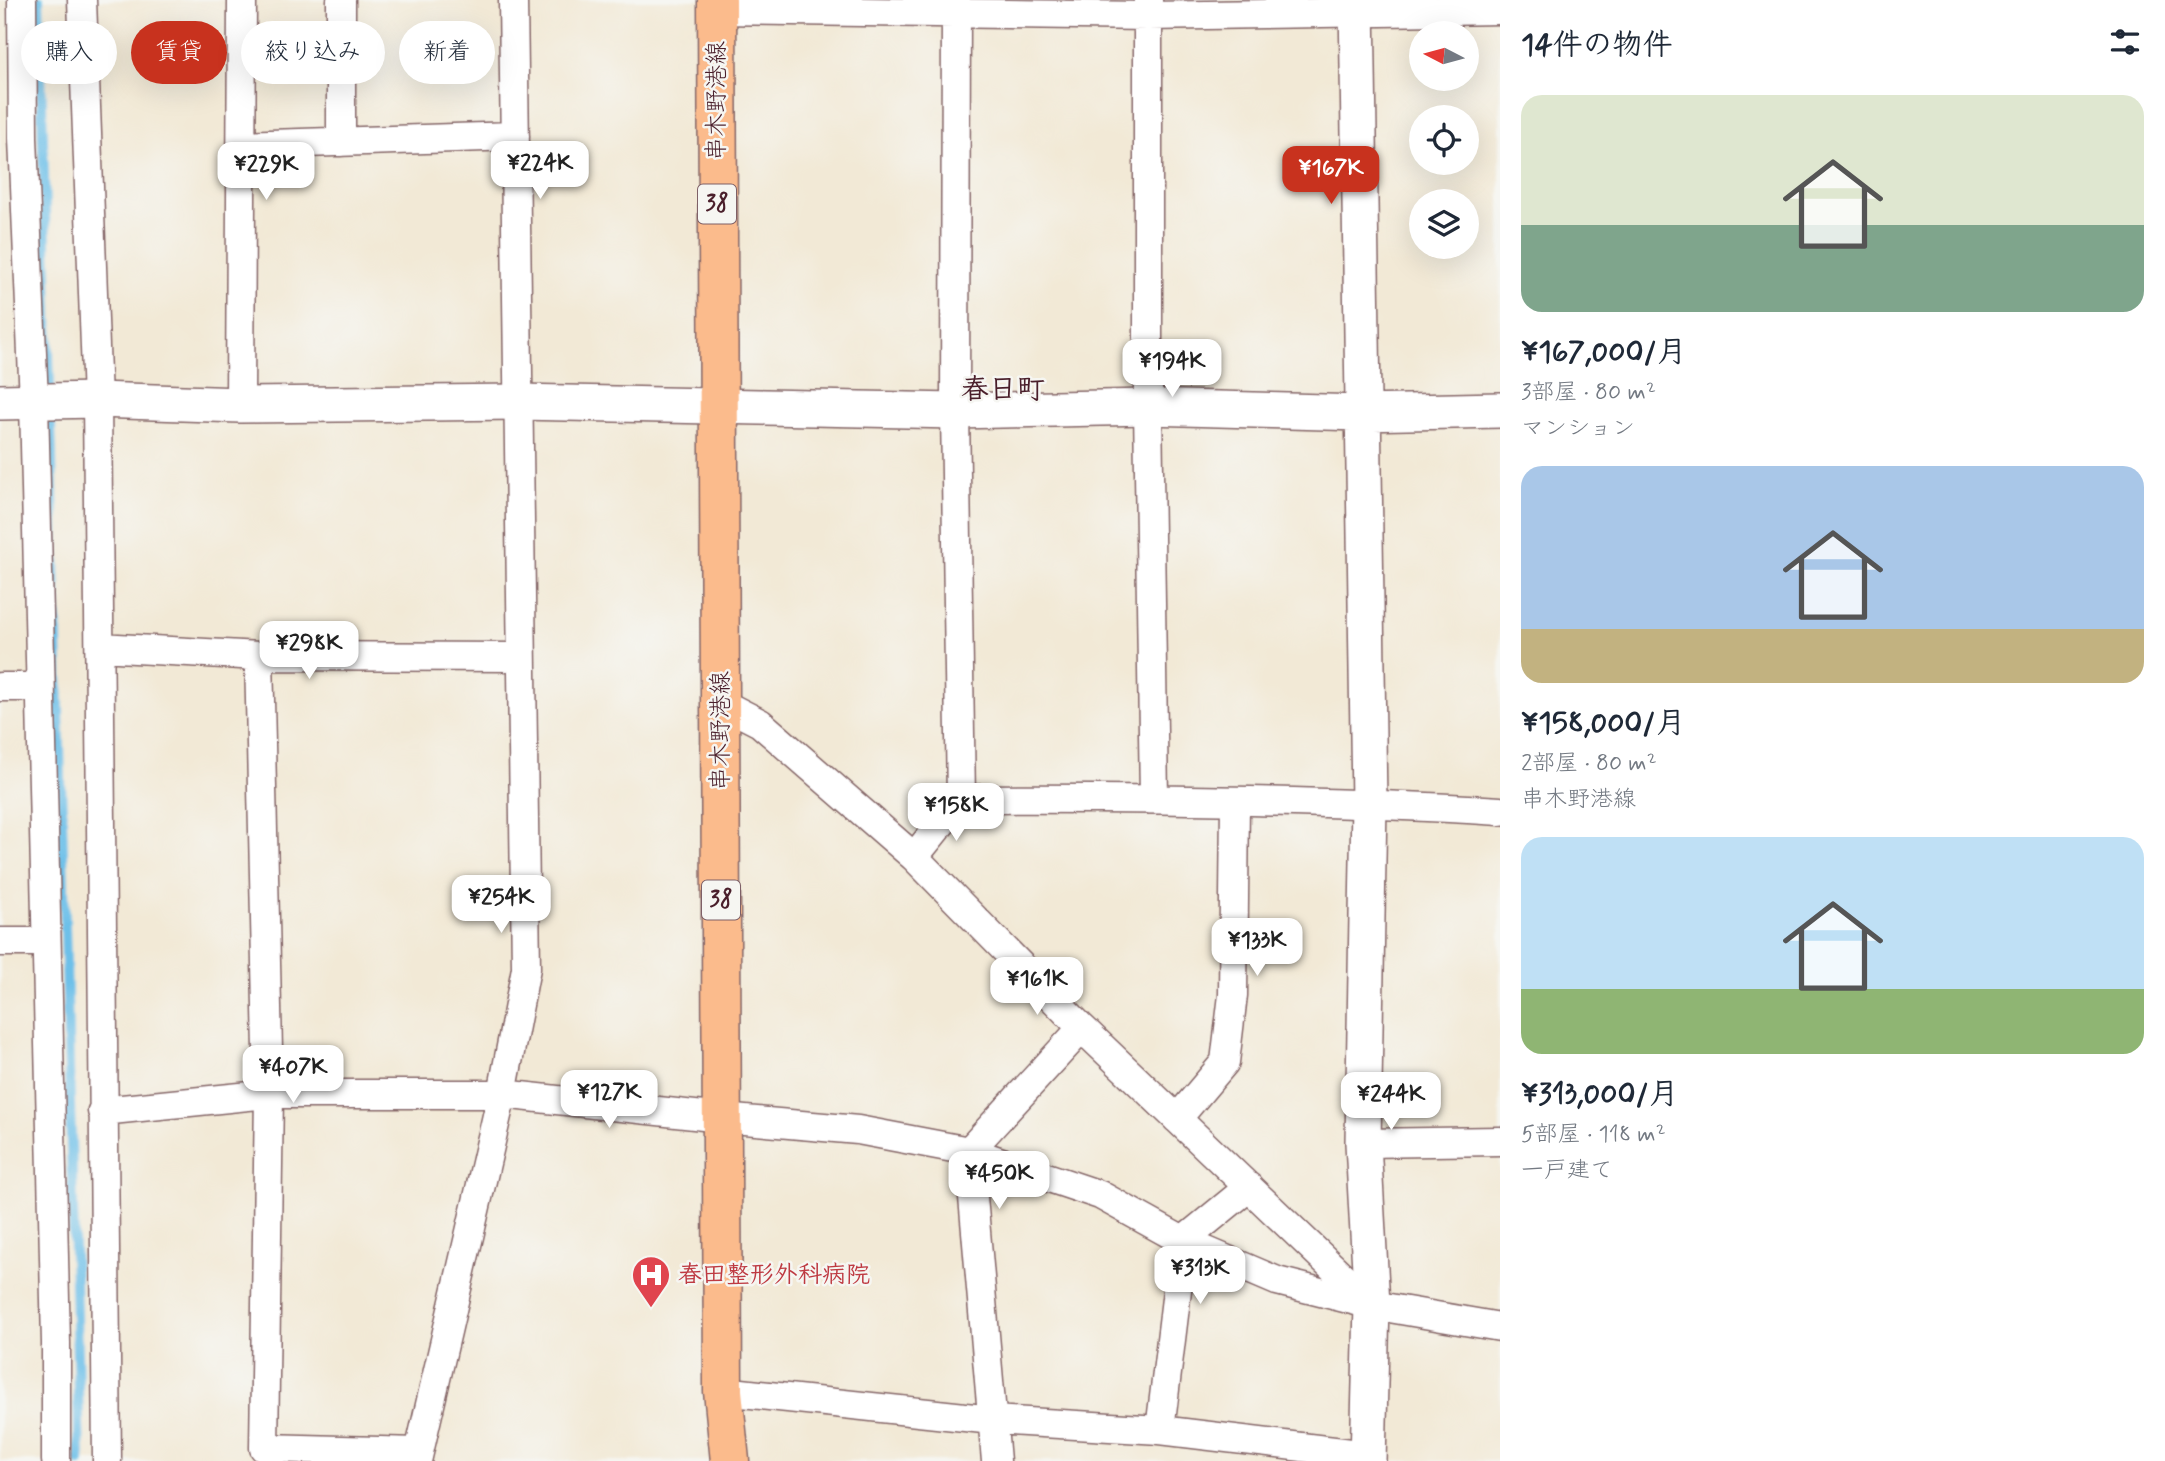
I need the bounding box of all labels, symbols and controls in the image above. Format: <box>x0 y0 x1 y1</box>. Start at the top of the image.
chip: 購入 <box>21 21 117 84</box>
chip: 賃貸 <box>131 21 227 84</box>
chip: 絞り込み <box>241 21 385 84</box>
chip: 新着 <box>399 21 495 84</box>
north arrow <box>1409 21 1479 91</box>
map controls <box>1409 21 1479 259</box>
icon: filters <box>2106 23 2144 61</box>
text: 14件の物件 <box>1521 26 1673 65</box>
street label: 串木野港線 <box>702 41 733 161</box>
button: locate <box>1409 105 1479 175</box>
icon: home <box>1770 141 1896 267</box>
pin: ¥229K <box>217 142 315 202</box>
pin: ¥224K <box>491 142 589 201</box>
pin: ¥167K <box>1282 146 1380 206</box>
text: ¥224K <box>507 149 573 179</box>
text: ¥229K <box>234 150 299 180</box>
text: ¥167K <box>1298 154 1364 184</box>
road number: 38 <box>698 184 736 224</box>
button: layers <box>1409 189 1479 259</box>
text: ¥167,000/月 <box>1521 333 1687 372</box>
pin: ¥194K <box>1123 340 1221 399</box>
text: ¥194K <box>1138 347 1206 377</box>
district label: 春日町 <box>961 372 1045 409</box>
text: 3部屋 · 80 m² <box>1521 378 1656 408</box>
text: マンション <box>1521 414 1635 444</box>
icon: home <box>1770 512 1896 638</box>
pin: ¥298K <box>260 622 358 681</box>
text: ¥298K <box>276 629 342 659</box>
street label: 串木野港線 <box>706 671 737 791</box>
text: ¥158,000/月 <box>1521 704 1685 743</box>
text: 2部屋 · 80 m² <box>1521 749 1657 779</box>
pin: ¥158K <box>907 784 1005 843</box>
text: 串木野港線 <box>1521 785 1636 815</box>
text: ¥158K <box>924 791 988 821</box>
pin: ¥254K <box>452 876 550 935</box>
road number: 38 <box>702 880 740 920</box>
text: ¥254K <box>468 883 534 913</box>
icon: home <box>1770 883 1896 1009</box>
pin: ¥133K <box>1208 918 1306 978</box>
text: ¥133K <box>1228 926 1286 956</box>
pin: ¥161K <box>988 958 1086 1017</box>
text: ¥161K <box>1006 965 1068 995</box>
pin: ¥407K <box>244 1046 342 1105</box>
text: ¥407K <box>259 1053 327 1083</box>
pin: ¥127K <box>560 1070 658 1130</box>
pin: ¥244K <box>1342 1072 1440 1132</box>
text: ¥313,000/月 <box>1521 1075 1679 1114</box>
text: ¥127K <box>577 1078 641 1108</box>
text: ¥244K <box>1357 1080 1425 1110</box>
text: 5部屋 · 118 m² <box>1521 1120 1666 1150</box>
pin: ¥450K <box>950 1152 1048 1211</box>
text: 一戸建て <box>1521 1156 1613 1186</box>
text: ¥450K <box>965 1159 1033 1189</box>
pin: ¥313K <box>1151 1246 1249 1306</box>
hospital icon: 春田整形外科病院 <box>630 1254 672 1309</box>
text: ¥313K <box>1170 1254 1230 1284</box>
place label: 春田整形外科病院 <box>678 1260 870 1291</box>

